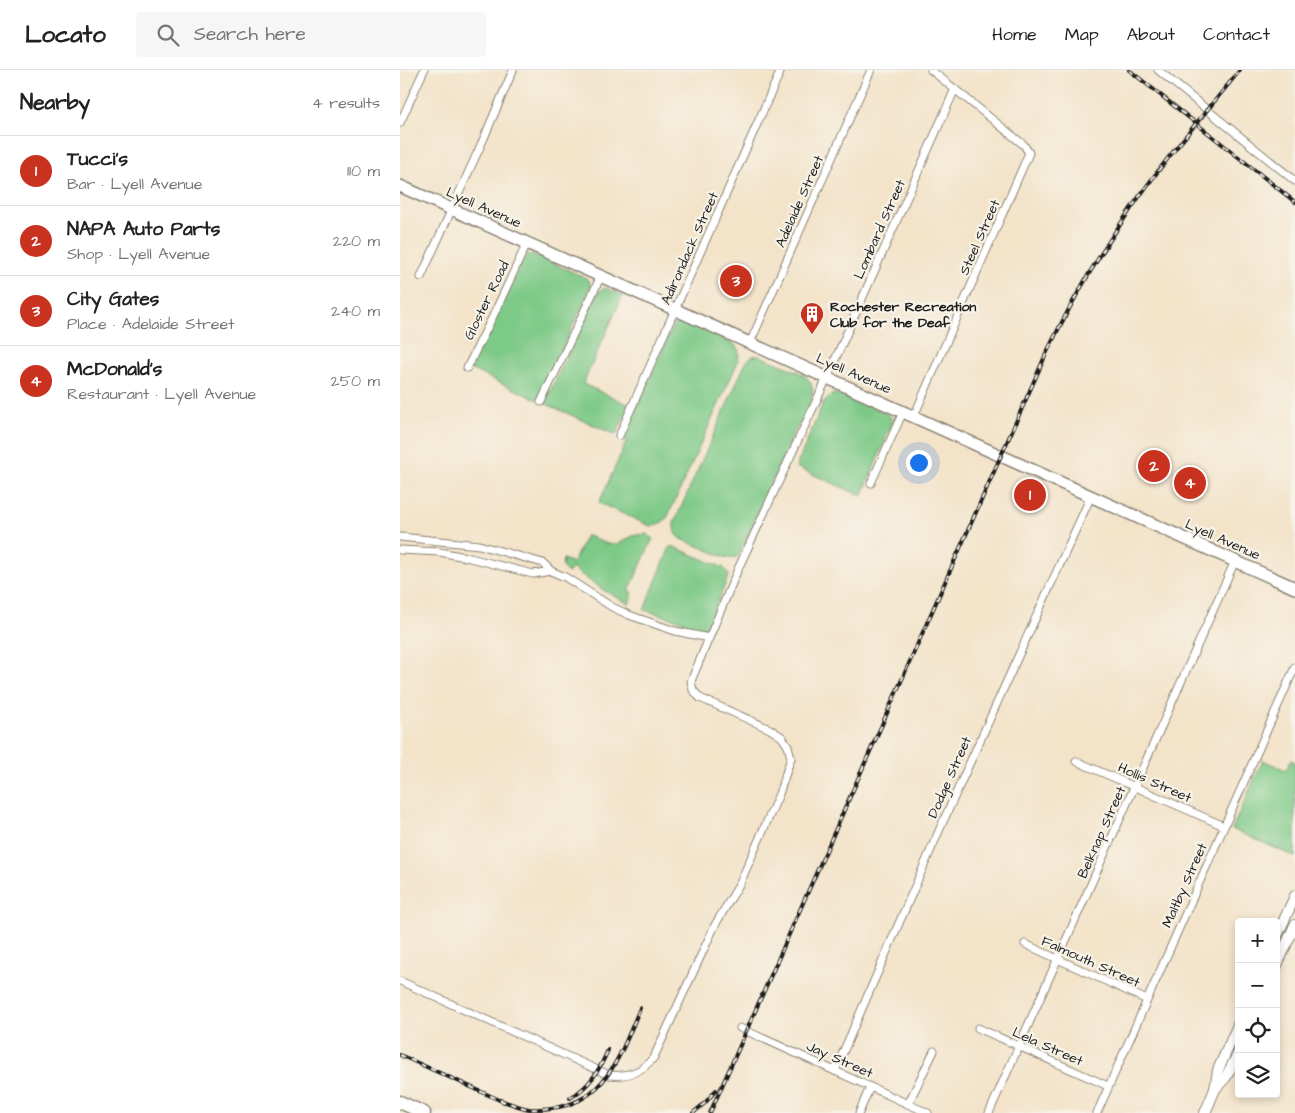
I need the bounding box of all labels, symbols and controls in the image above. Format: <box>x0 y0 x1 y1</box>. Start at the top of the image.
search box <box>136 12 486 57</box>
text: Locato <box>25 18 106 52</box>
icon: search <box>154 21 182 49</box>
text: Search here <box>194 21 306 48</box>
text: Home <box>992 22 1037 47</box>
text: Map <box>1065 22 1099 47</box>
text: About <box>1127 22 1175 47</box>
text: Contact <box>1203 22 1270 47</box>
text: Nearby <box>20 88 90 117</box>
text: 4 results <box>312 92 380 114</box>
text: Tucci's <box>67 146 128 173</box>
street label: Adelaide Street <box>771 152 829 251</box>
text: 1 <box>35 160 37 182</box>
text: 110 m <box>347 160 380 182</box>
text: Bar · Lyell Avenue <box>67 173 202 195</box>
street label: Lombard Street <box>849 176 911 282</box>
street label: Lyell Avenue <box>443 182 525 234</box>
street label: Adirondack Street <box>656 189 724 308</box>
street label: Steel Street <box>954 196 1006 278</box>
text: NAPA Auto Parts <box>67 216 220 243</box>
text: 2 <box>31 230 41 252</box>
text: 220 m <box>333 230 380 252</box>
text: Shop · Lyell Avenue <box>67 243 210 265</box>
street label: Gloster Road <box>459 258 515 343</box>
pin: 3 <box>720 262 752 300</box>
text: City Gates <box>67 286 159 313</box>
place label: Rochester Recreation Club for the Deaf <box>830 297 976 333</box>
text: 3 <box>32 300 40 322</box>
text: 240 m <box>331 300 380 322</box>
building icon: Rochester Recreation Club for the Deaf <box>799 301 825 335</box>
text: Place · Adelaide Street <box>67 313 235 335</box>
street label: Lyell Avenue <box>813 348 895 400</box>
text: McDonald's <box>67 356 162 383</box>
text: 4 <box>31 370 41 392</box>
text: 250 m <box>331 370 380 392</box>
text: Restaurant · Lyell Avenue <box>67 383 256 405</box>
pin: 2 <box>1138 447 1170 485</box>
your location <box>906 450 932 476</box>
pin: 4 <box>1174 464 1206 502</box>
pin: 1 <box>1014 476 1046 514</box>
street label: Lyell Avenue <box>1182 514 1264 566</box>
street label: Dodge Street <box>923 733 977 822</box>
street label: Hollis Street <box>1115 758 1195 808</box>
street label: Belknap Street <box>1073 783 1131 882</box>
street label: Maltby Street <box>1157 840 1213 931</box>
map controls <box>1235 918 1280 1098</box>
button: + <box>1235 918 1280 963</box>
street label: Falmouth Street <box>1038 931 1144 993</box>
button: − <box>1235 963 1280 1008</box>
button: locate <box>1235 1008 1280 1053</box>
street label: Lela Street <box>1009 1022 1086 1072</box>
street label: Jay Street <box>803 1036 876 1084</box>
button: layers <box>1235 1053 1280 1098</box>

